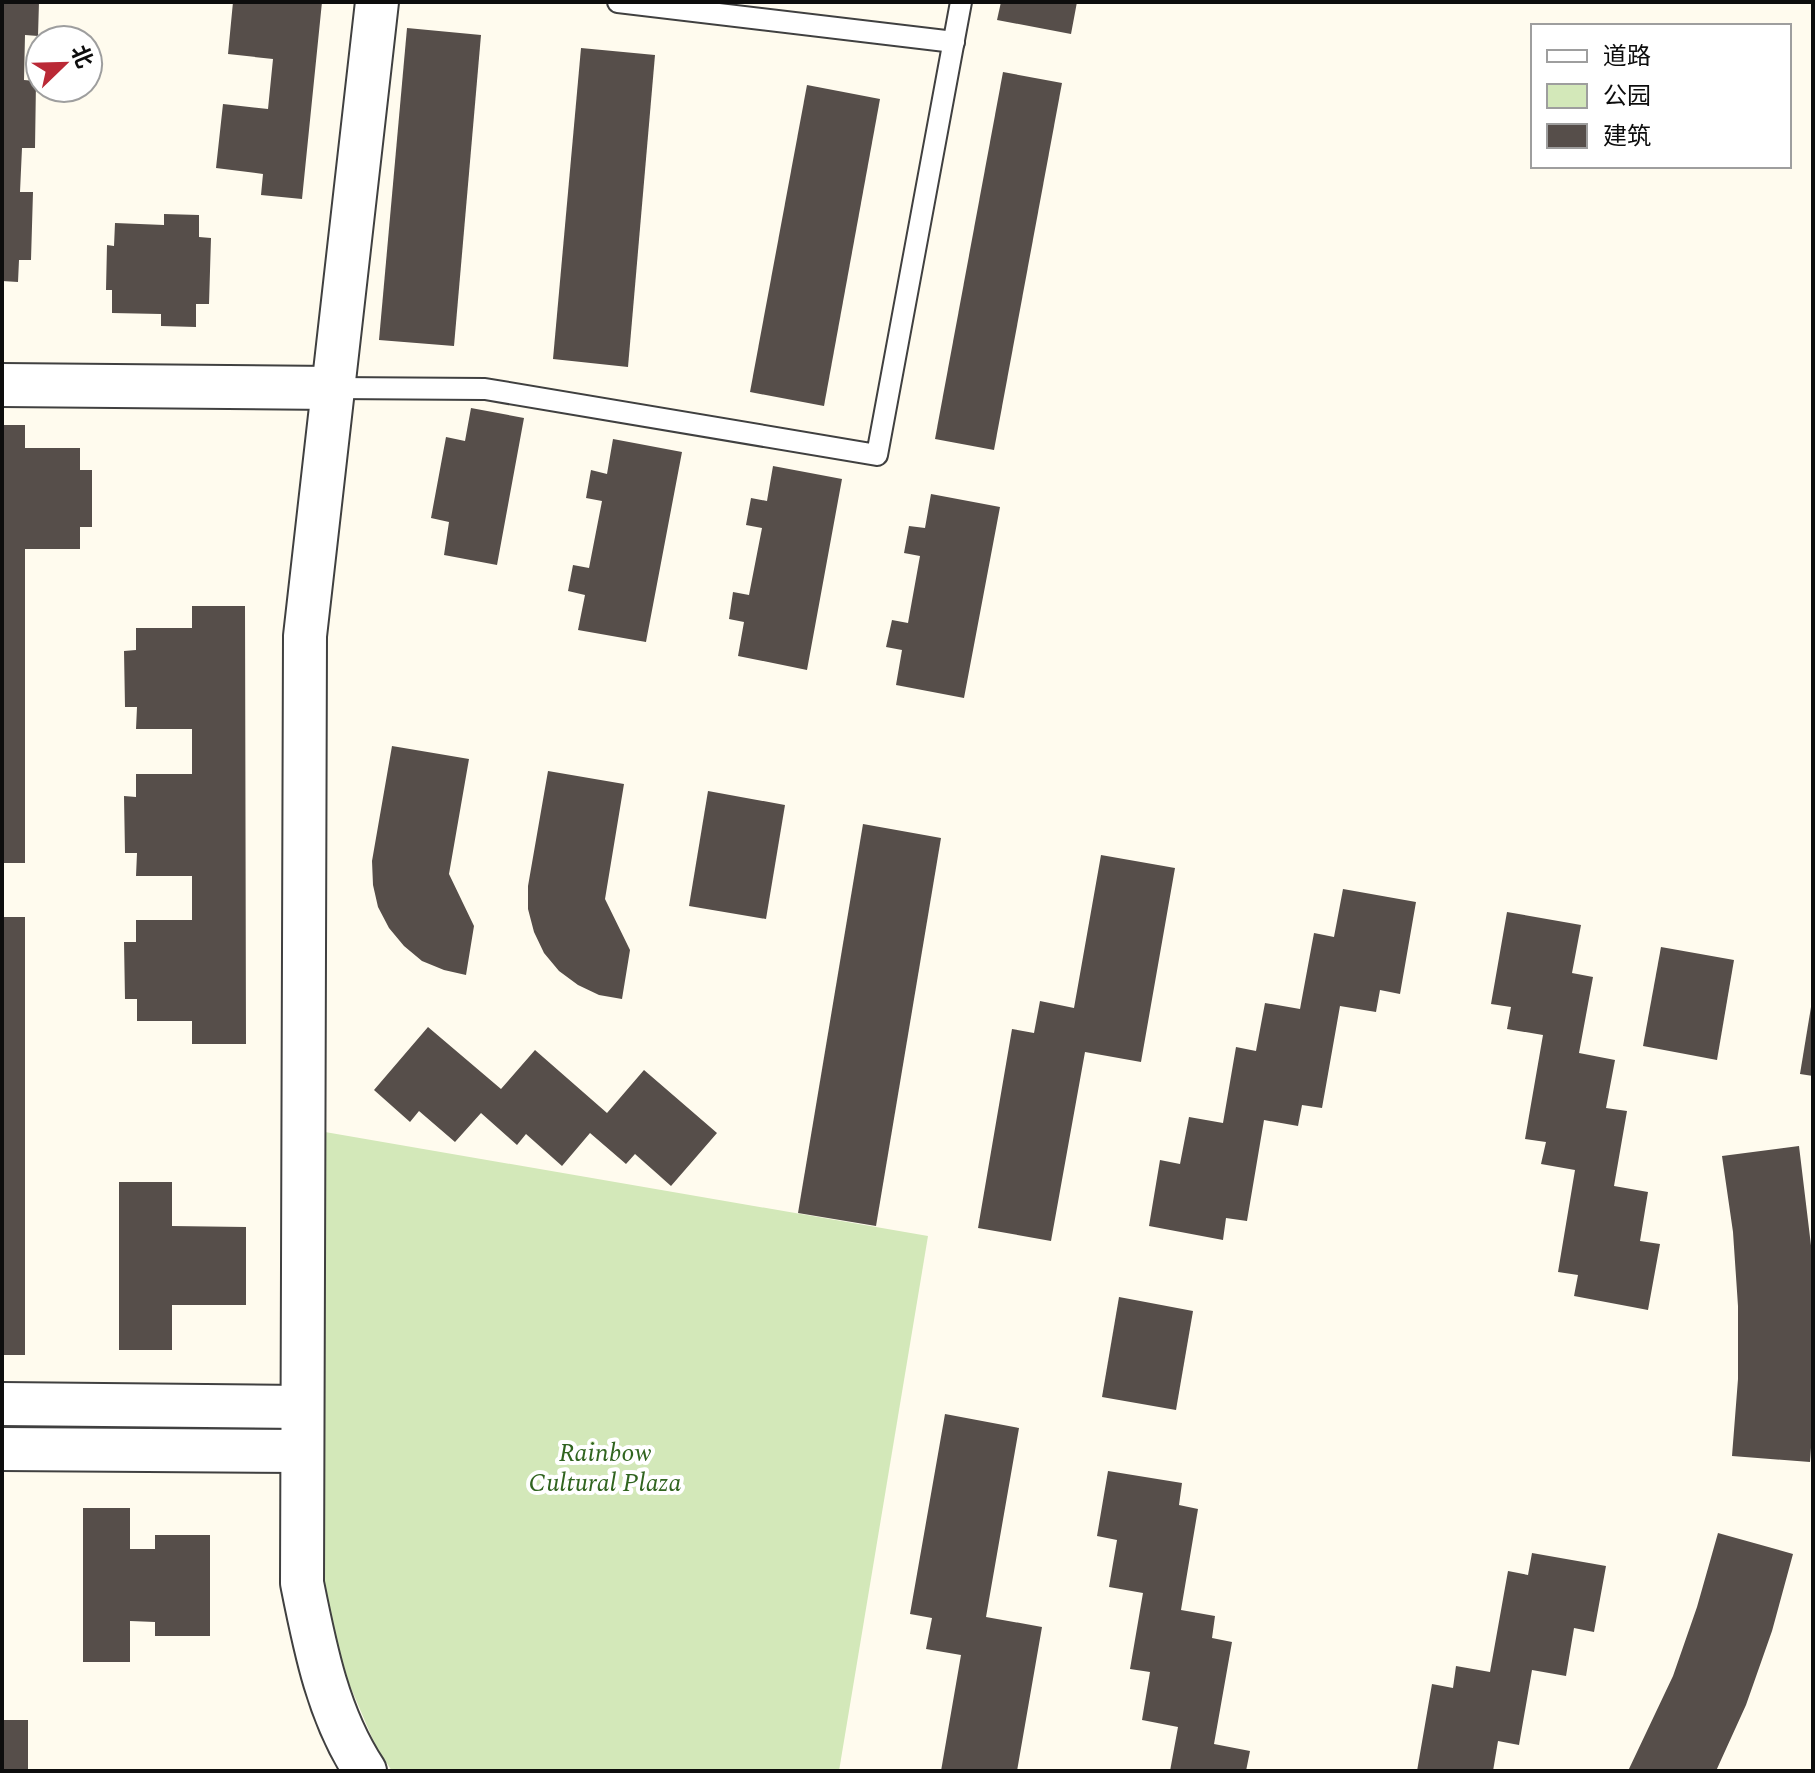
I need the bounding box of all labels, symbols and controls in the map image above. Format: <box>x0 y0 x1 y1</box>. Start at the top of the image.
north arrow <box>24 24 104 104</box>
legend <box>1531 24 1791 168</box>
text: 道路 <box>1603 39 1651 75</box>
text: 北 <box>62 40 101 73</box>
text: 公园 <box>1603 79 1651 115</box>
text: 建筑 <box>1603 119 1651 155</box>
park label: Rainbow Cultural Plaza <box>529 1433 681 1503</box>

